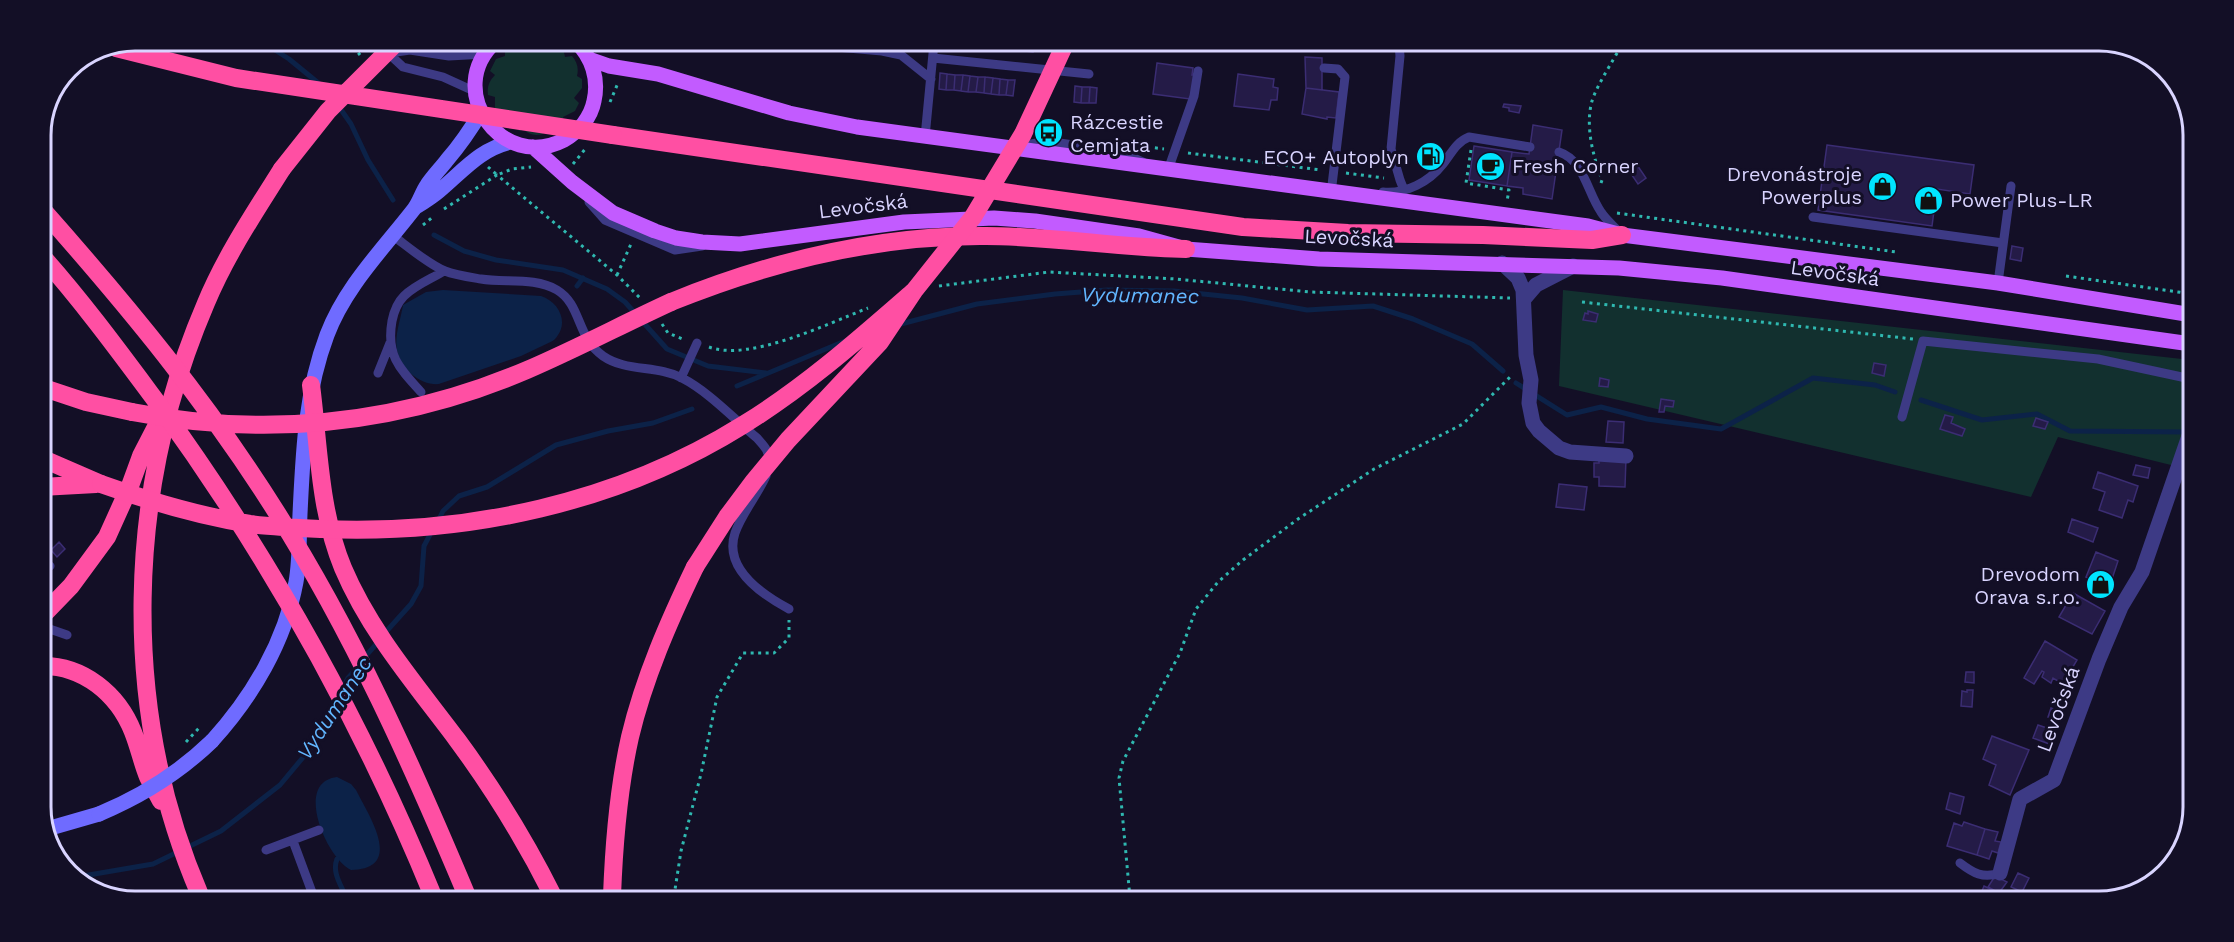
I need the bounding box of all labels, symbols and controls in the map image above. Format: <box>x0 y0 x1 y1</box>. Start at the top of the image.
place label: Rázcestie Cemjata <box>1070 110 1164 157</box>
bus stop icon: Rázcestie Cemjata <box>1033 117 1065 149</box>
fuel station icon: ECO+ Autoplyn <box>1414 141 1446 173</box>
place label: ECO+ Autoplyn <box>1263 145 1409 169</box>
cafe icon: Fresh Corner <box>1475 150 1507 182</box>
place label: Fresh Corner <box>1512 154 1638 178</box>
place label: Drevonástroje Powerplus <box>1727 162 1862 209</box>
shop icon: Drevonástroje Powerplus <box>1867 170 1899 202</box>
shop icon: Power Plus-LR <box>1913 184 1945 216</box>
place label: Power Plus-LR <box>1950 188 2093 212</box>
street label: Levočská <box>817 189 909 223</box>
street label: Levočská <box>1304 224 1394 252</box>
street label: Levočská <box>1789 255 1881 291</box>
water label: Vydumanec <box>1081 281 1199 309</box>
place label: Drevodom Orava s.r.o. <box>1974 562 2080 609</box>
shop icon: Drevodom Orava s.r.o. <box>2085 569 2117 601</box>
water label: Vydumanec <box>291 652 377 764</box>
street label: Levočská <box>2031 663 2085 755</box>

